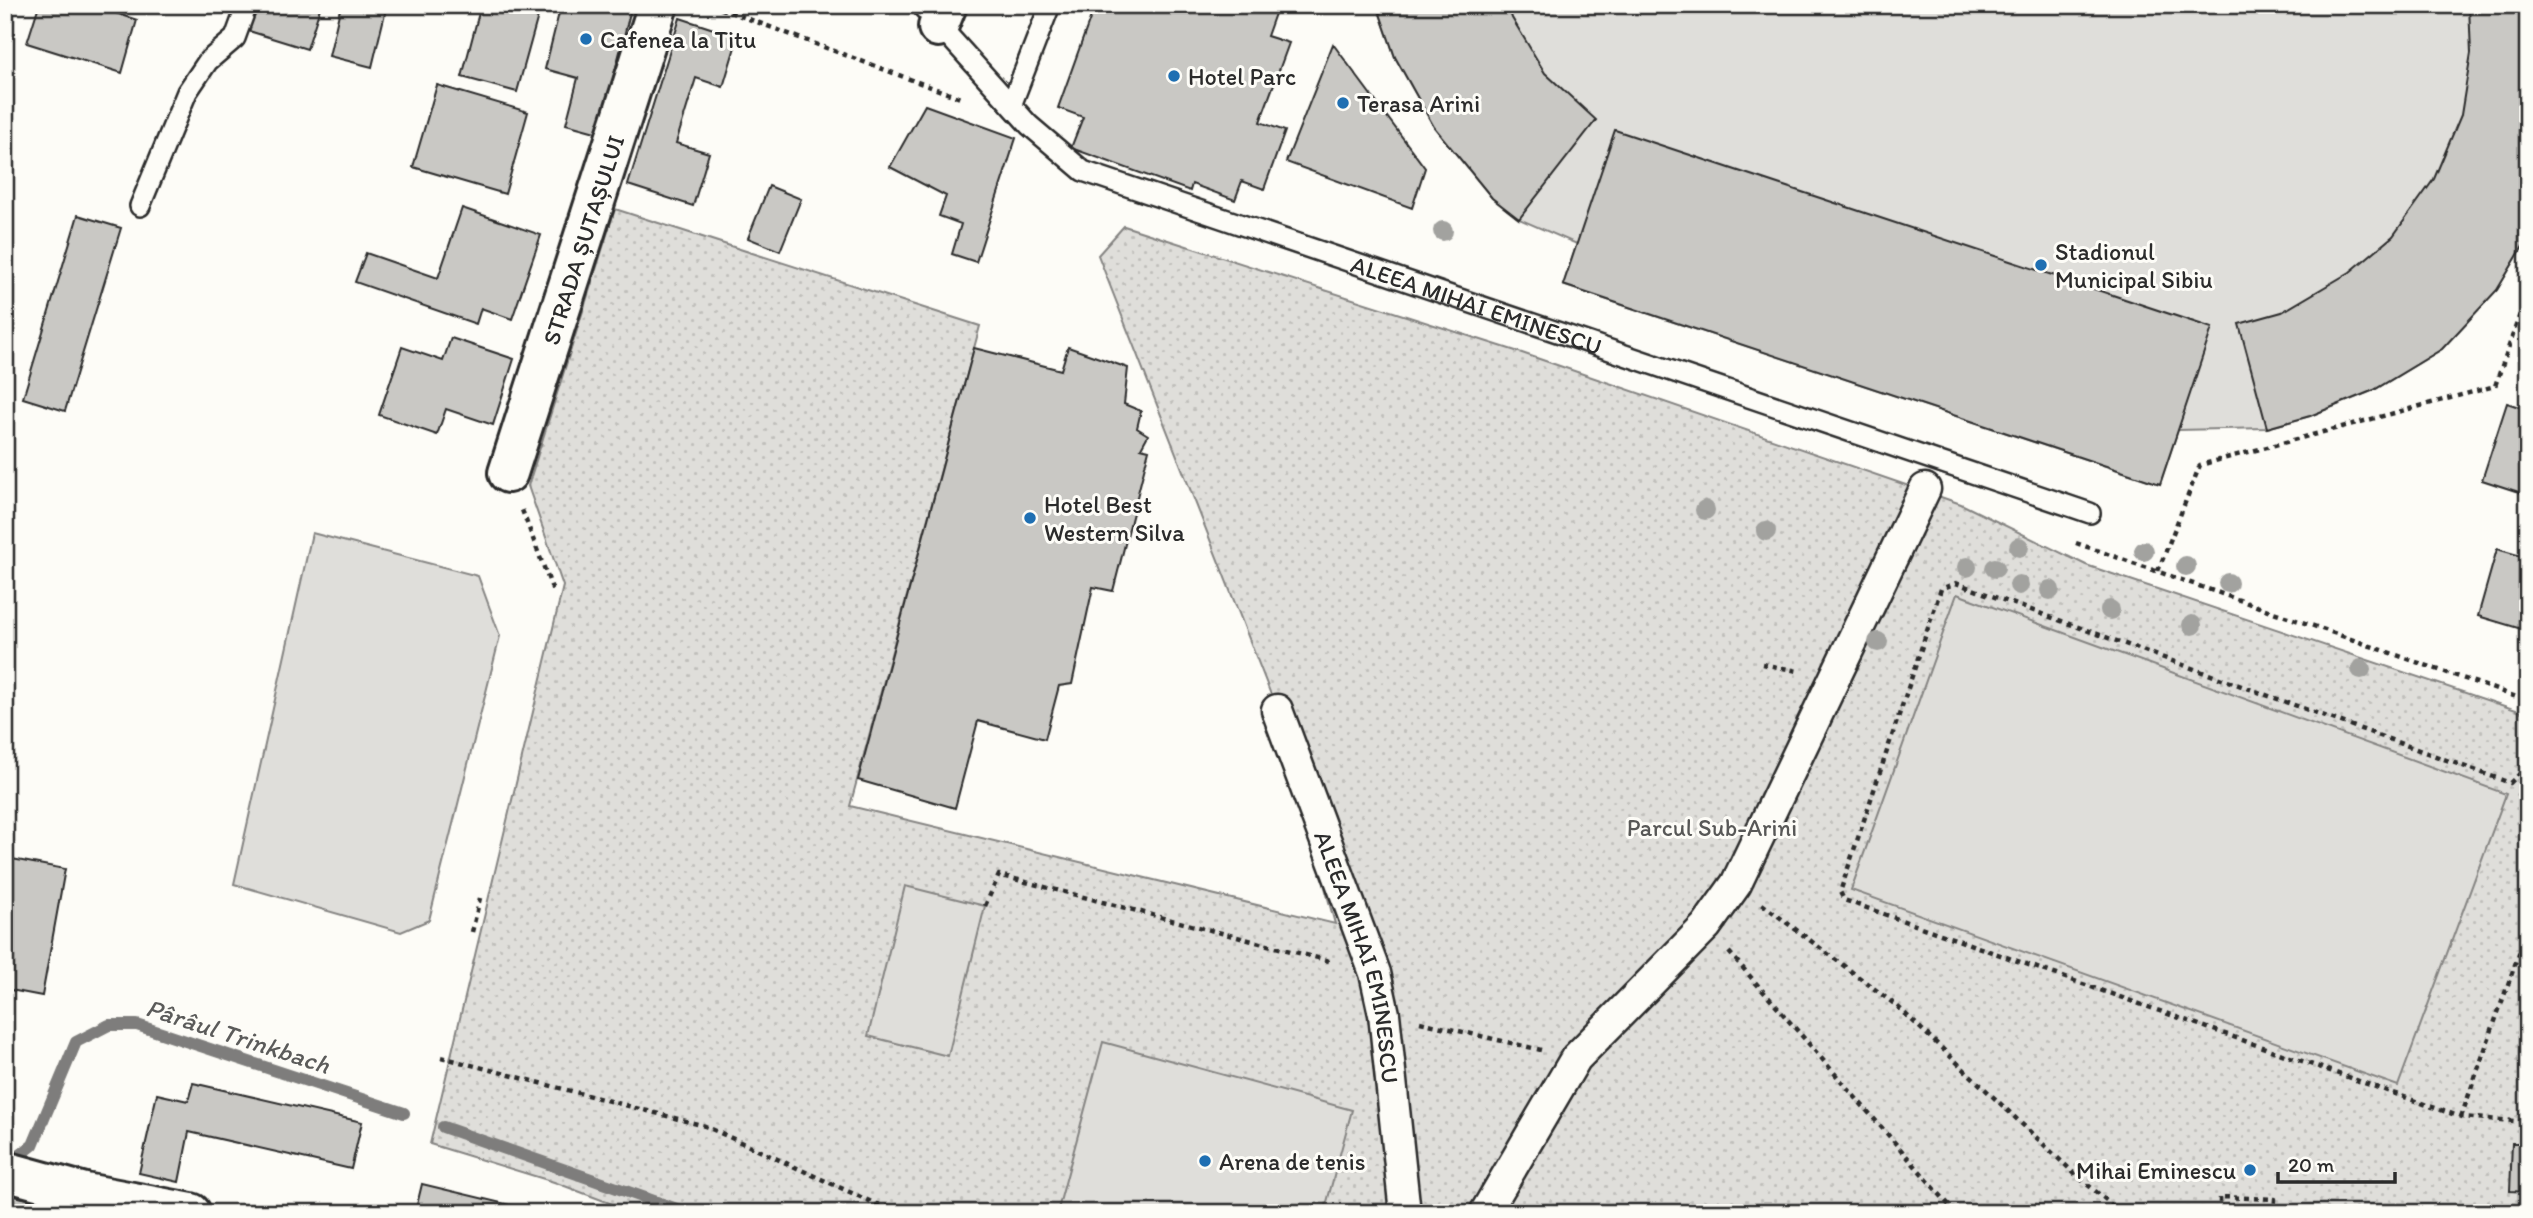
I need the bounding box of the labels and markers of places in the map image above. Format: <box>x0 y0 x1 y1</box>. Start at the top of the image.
place label: Cafenea la Titu <box>600 25 756 54</box>
marker: Cafenea la Titu <box>578 31 594 47</box>
place label: Hotel Parc <box>1188 62 1296 91</box>
marker: Hotel Parc <box>1166 68 1182 84</box>
place label: Terasa Arini <box>1357 89 1480 118</box>
marker: Terasa Arini <box>1335 95 1351 111</box>
place label: Stadionul Municipal Sibiu <box>2055 237 2213 294</box>
marker: Stadionul Municipal Sibiu <box>2033 257 2049 273</box>
place label: Hotel Best Western Silva <box>1044 490 1185 547</box>
marker: Hotel Best Western Silva <box>1022 510 1038 526</box>
place label: Arena de tenis <box>1219 1147 1366 1176</box>
marker: Arena de tenis <box>1197 1153 1213 1169</box>
place label: Mihai Eminescu <box>2076 1156 2236 1185</box>
marker: Mihai Eminescu <box>2242 1162 2258 1178</box>

